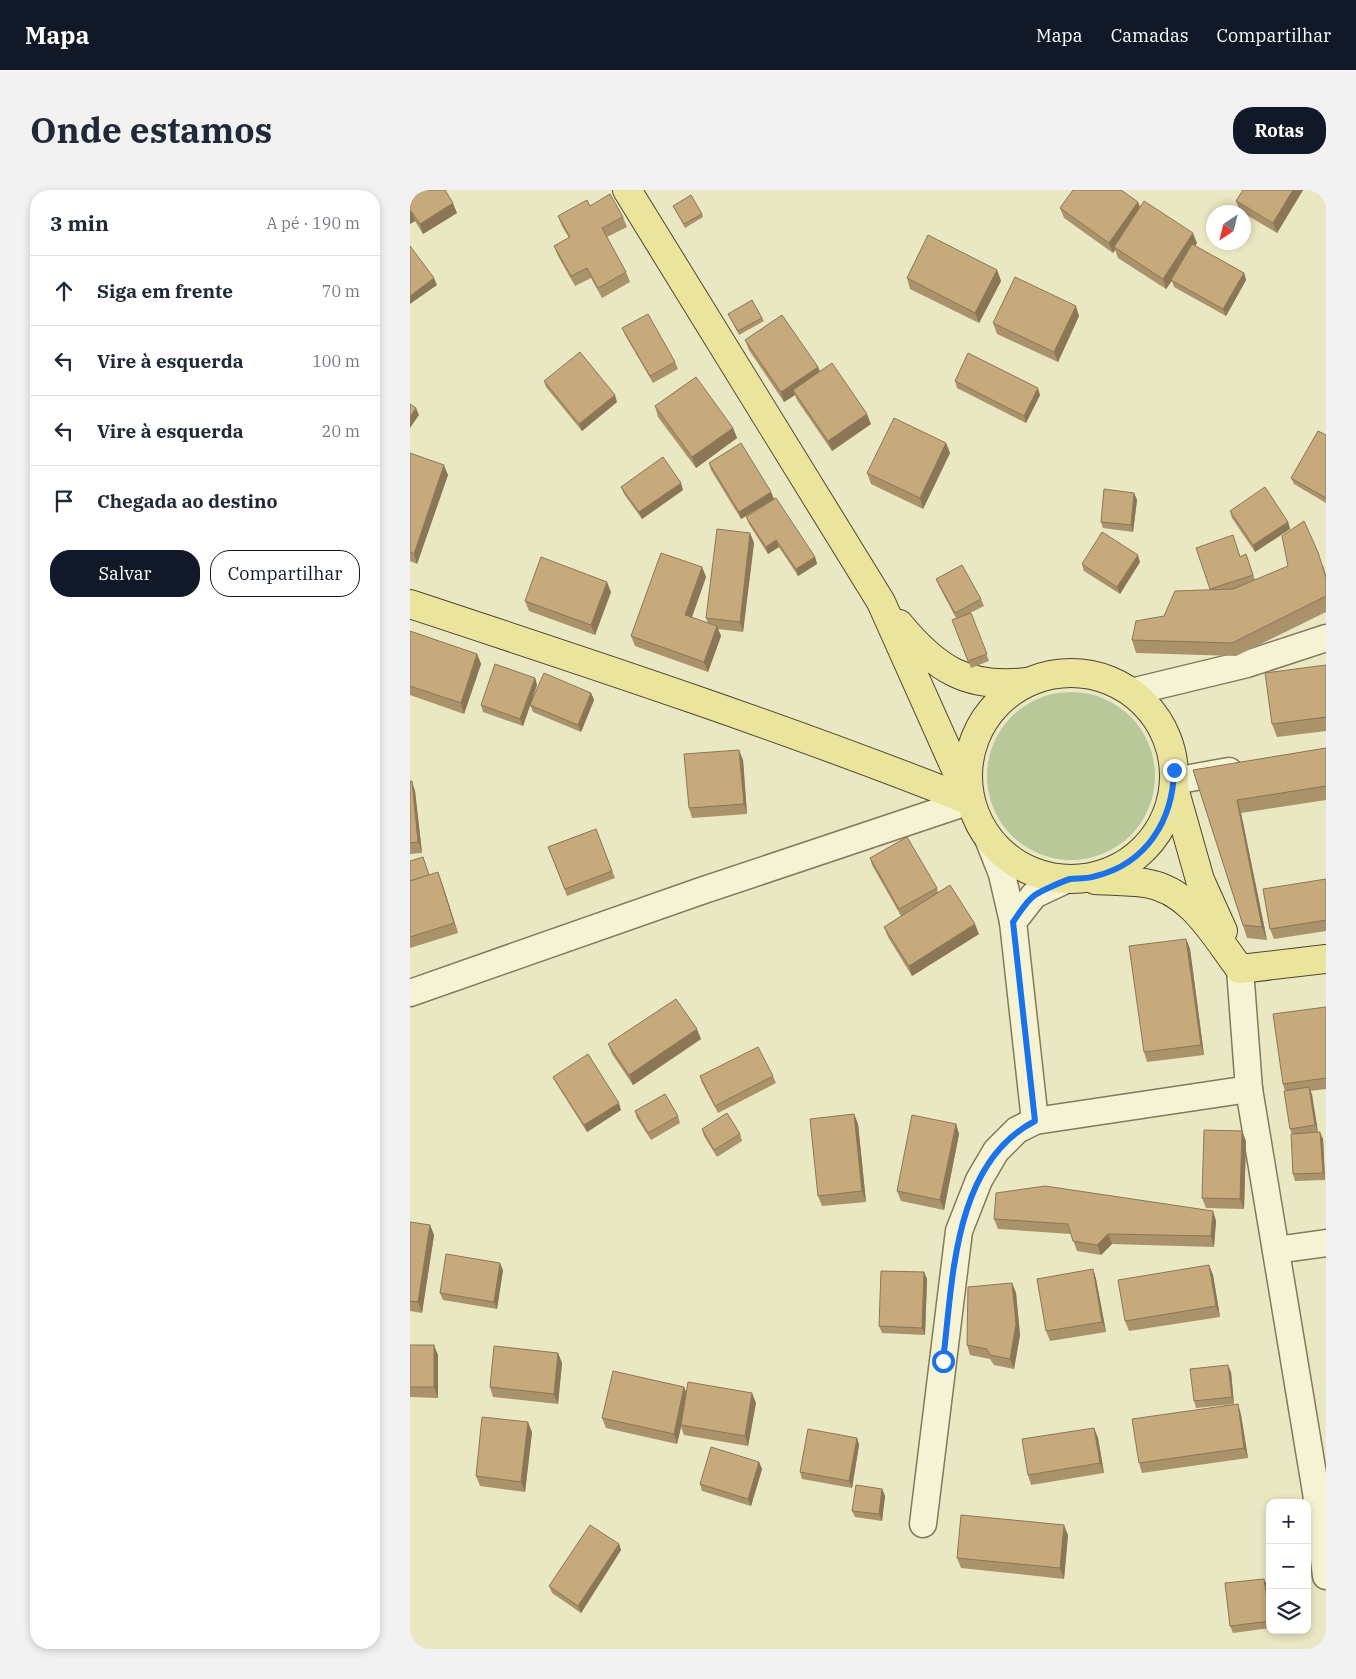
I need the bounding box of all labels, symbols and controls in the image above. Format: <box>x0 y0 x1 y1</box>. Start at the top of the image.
text: Mapa <box>25 19 89 51</box>
text: Mapa <box>1036 24 1083 47</box>
text: Camadas <box>1111 24 1189 47</box>
text: Compartilhar <box>1217 24 1331 47</box>
text: Onde estamos <box>30 107 272 153</box>
button: Rotas <box>1233 107 1326 154</box>
north arrow <box>1206 205 1251 250</box>
text: 3 min <box>50 209 109 237</box>
text: A pé · 190 m <box>266 213 360 233</box>
icon: ahead <box>50 277 78 305</box>
text: Siga em frente <box>97 279 233 303</box>
text: 70 m <box>322 281 360 301</box>
icon: left <box>50 347 78 375</box>
text: Vire à esquerda <box>97 349 244 373</box>
text: 100 m <box>312 351 360 371</box>
icon: left <box>50 417 78 445</box>
text: Vire à esquerda <box>97 419 244 443</box>
text: 20 m <box>322 421 360 441</box>
icon: arrive <box>50 487 78 515</box>
text: Chegada ao destino <box>97 489 278 513</box>
button: Salvar <box>50 550 200 597</box>
button: Compartilhar <box>210 550 360 597</box>
route end <box>1163 759 1186 782</box>
route start <box>932 1350 955 1373</box>
map controls <box>1266 1499 1311 1634</box>
button: + <box>1266 1499 1311 1544</box>
button: − <box>1266 1544 1311 1589</box>
button: layers <box>1266 1589 1311 1634</box>

